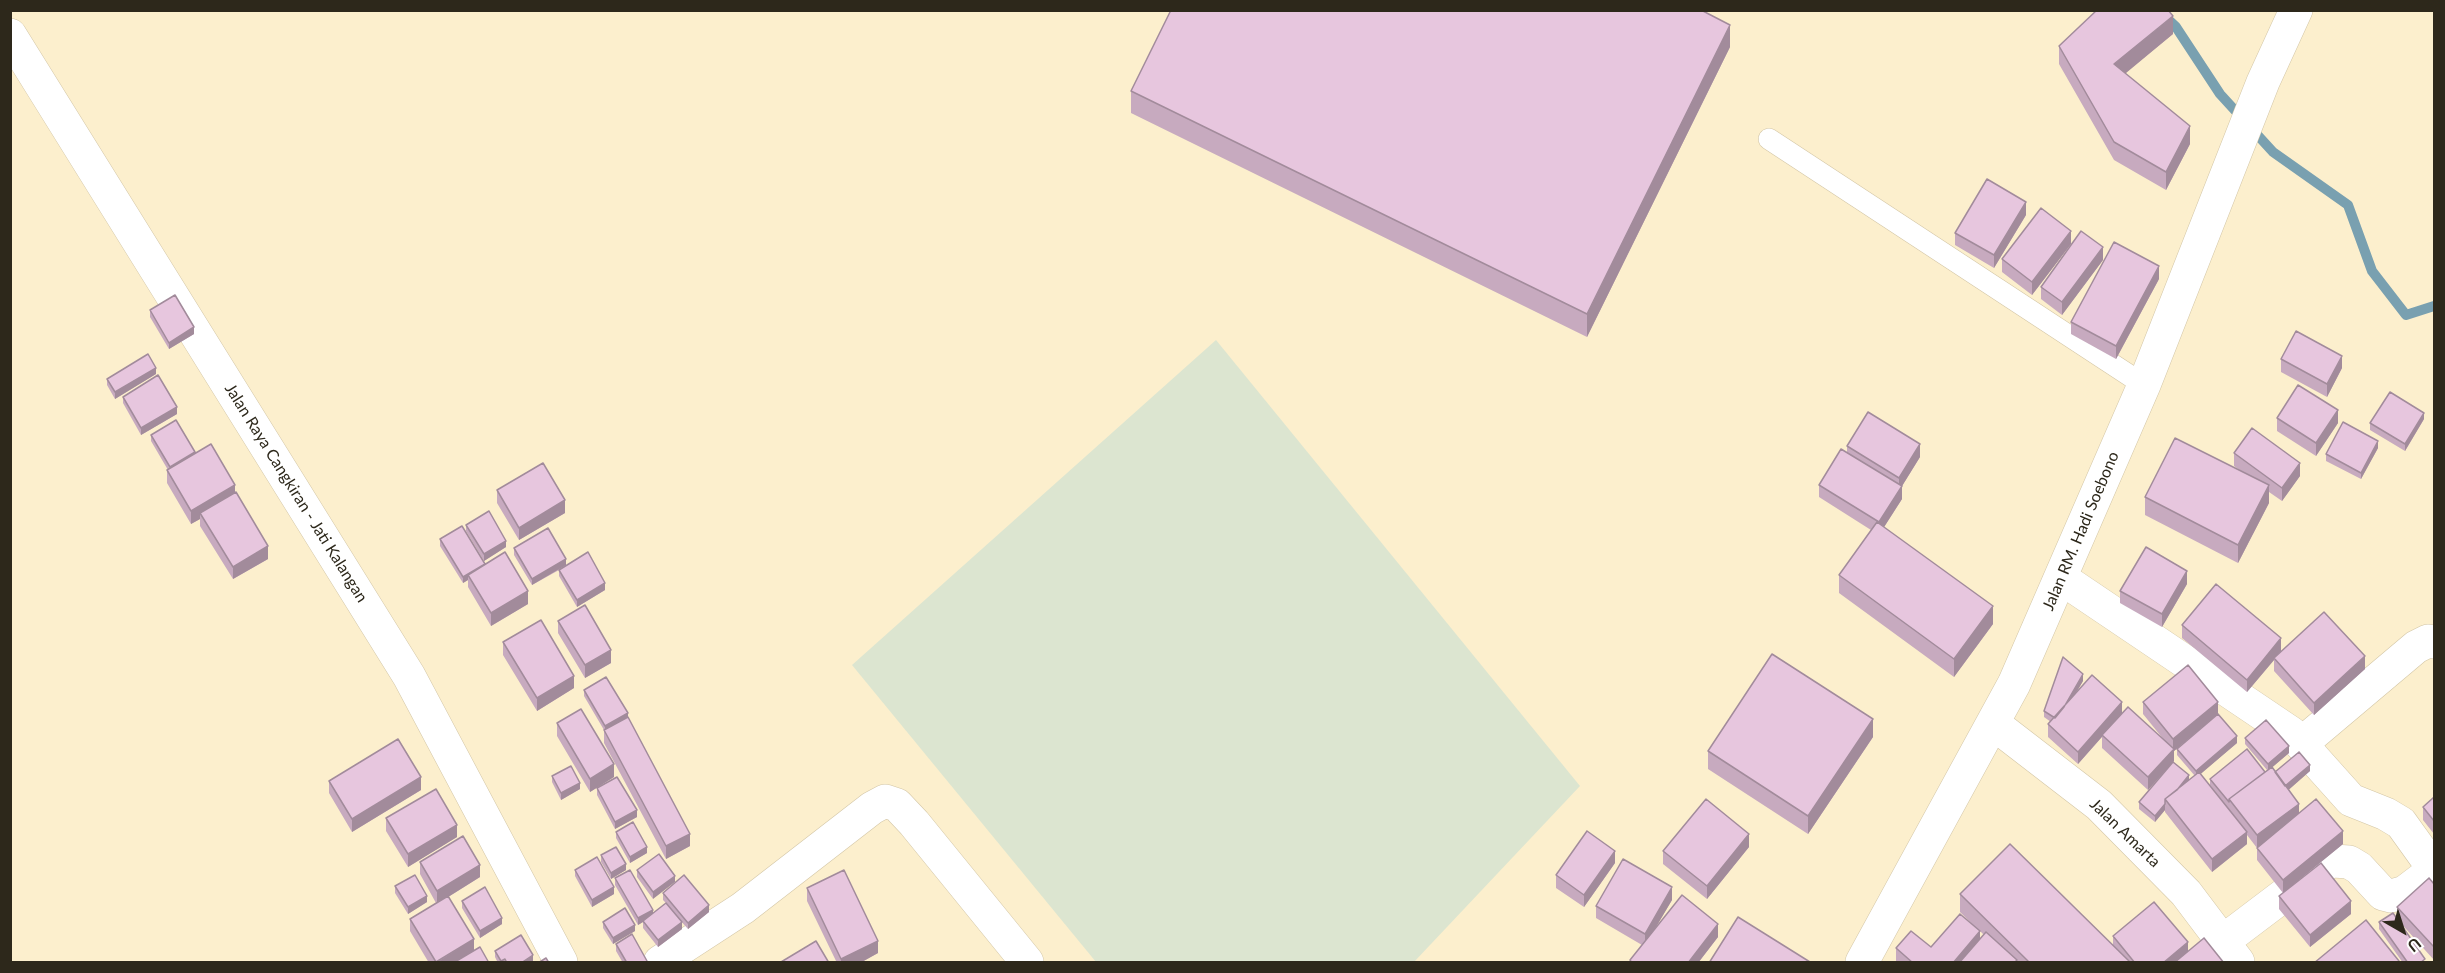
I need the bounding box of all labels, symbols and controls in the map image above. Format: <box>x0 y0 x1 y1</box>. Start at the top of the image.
street label: Jalan Raya Cangkiran - Jati Kalangan <box>221 380 371 606</box>
street label: Jalan RM. Hadi Soebono <box>2039 449 2123 613</box>
street label: Jalan Amarta <box>2086 795 2164 871</box>
north arrow <box>2373 901 2433 961</box>
text: U <box>2404 934 2425 956</box>

